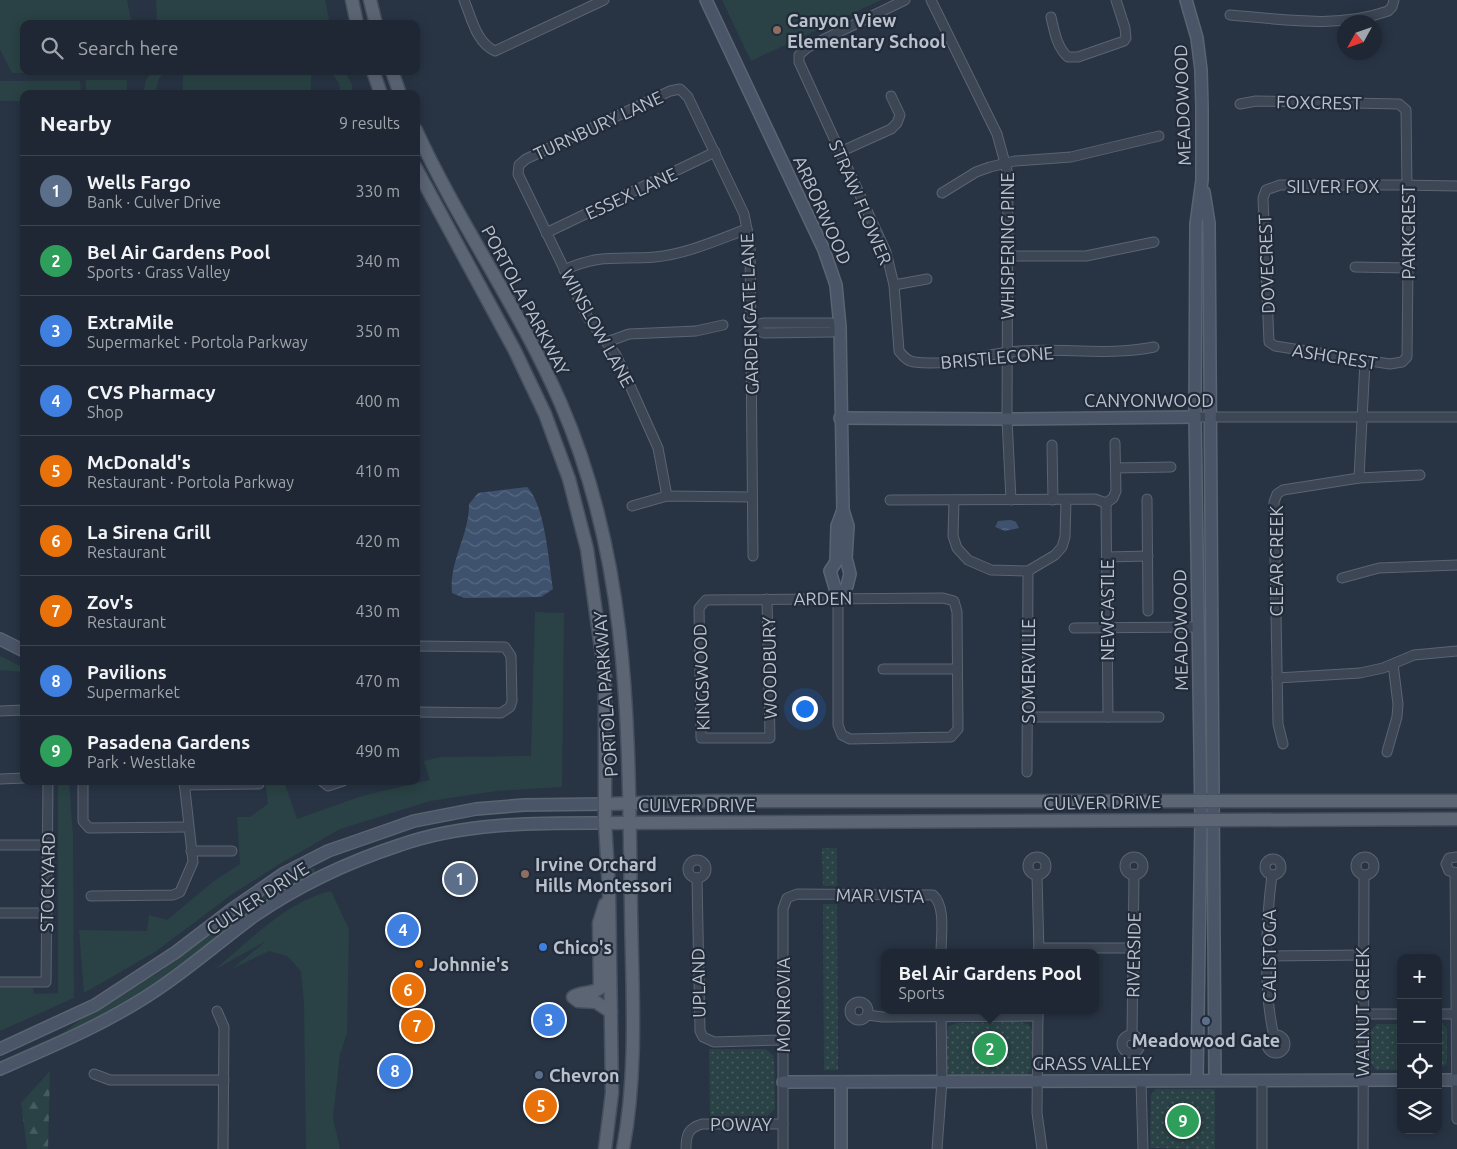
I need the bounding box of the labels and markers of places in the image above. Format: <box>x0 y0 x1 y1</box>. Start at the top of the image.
place label: Canyon View Elementary School <box>787 10 946 51</box>
marker: Canyon View Elementary School <box>771 24 783 36</box>
place label: Irvine Orchard Hills Montessori <box>535 854 672 895</box>
pin: 1 <box>444 860 476 898</box>
marker: Irvine Orchard Hills Montessori <box>519 868 531 880</box>
pin: 4 <box>387 911 419 949</box>
place label: Chico's <box>553 937 612 957</box>
marker: Chico's <box>537 941 549 953</box>
place label: Johnnie's <box>429 954 509 974</box>
marker: Johnnie's <box>413 958 425 970</box>
pin: 6 <box>392 971 424 1009</box>
pin: 3 <box>533 1001 565 1039</box>
pin: 7 <box>401 1007 433 1045</box>
marker: Meadowood Gate <box>1200 1015 1212 1027</box>
pin: 2 <box>974 1030 1006 1068</box>
place label: Meadowood Gate <box>1132 1030 1280 1050</box>
pin: 8 <box>379 1052 411 1090</box>
place label: Chevron <box>549 1065 620 1085</box>
marker: Chevron <box>533 1069 545 1081</box>
pin: 5 <box>525 1087 557 1125</box>
pin: 9 <box>1167 1102 1199 1140</box>

